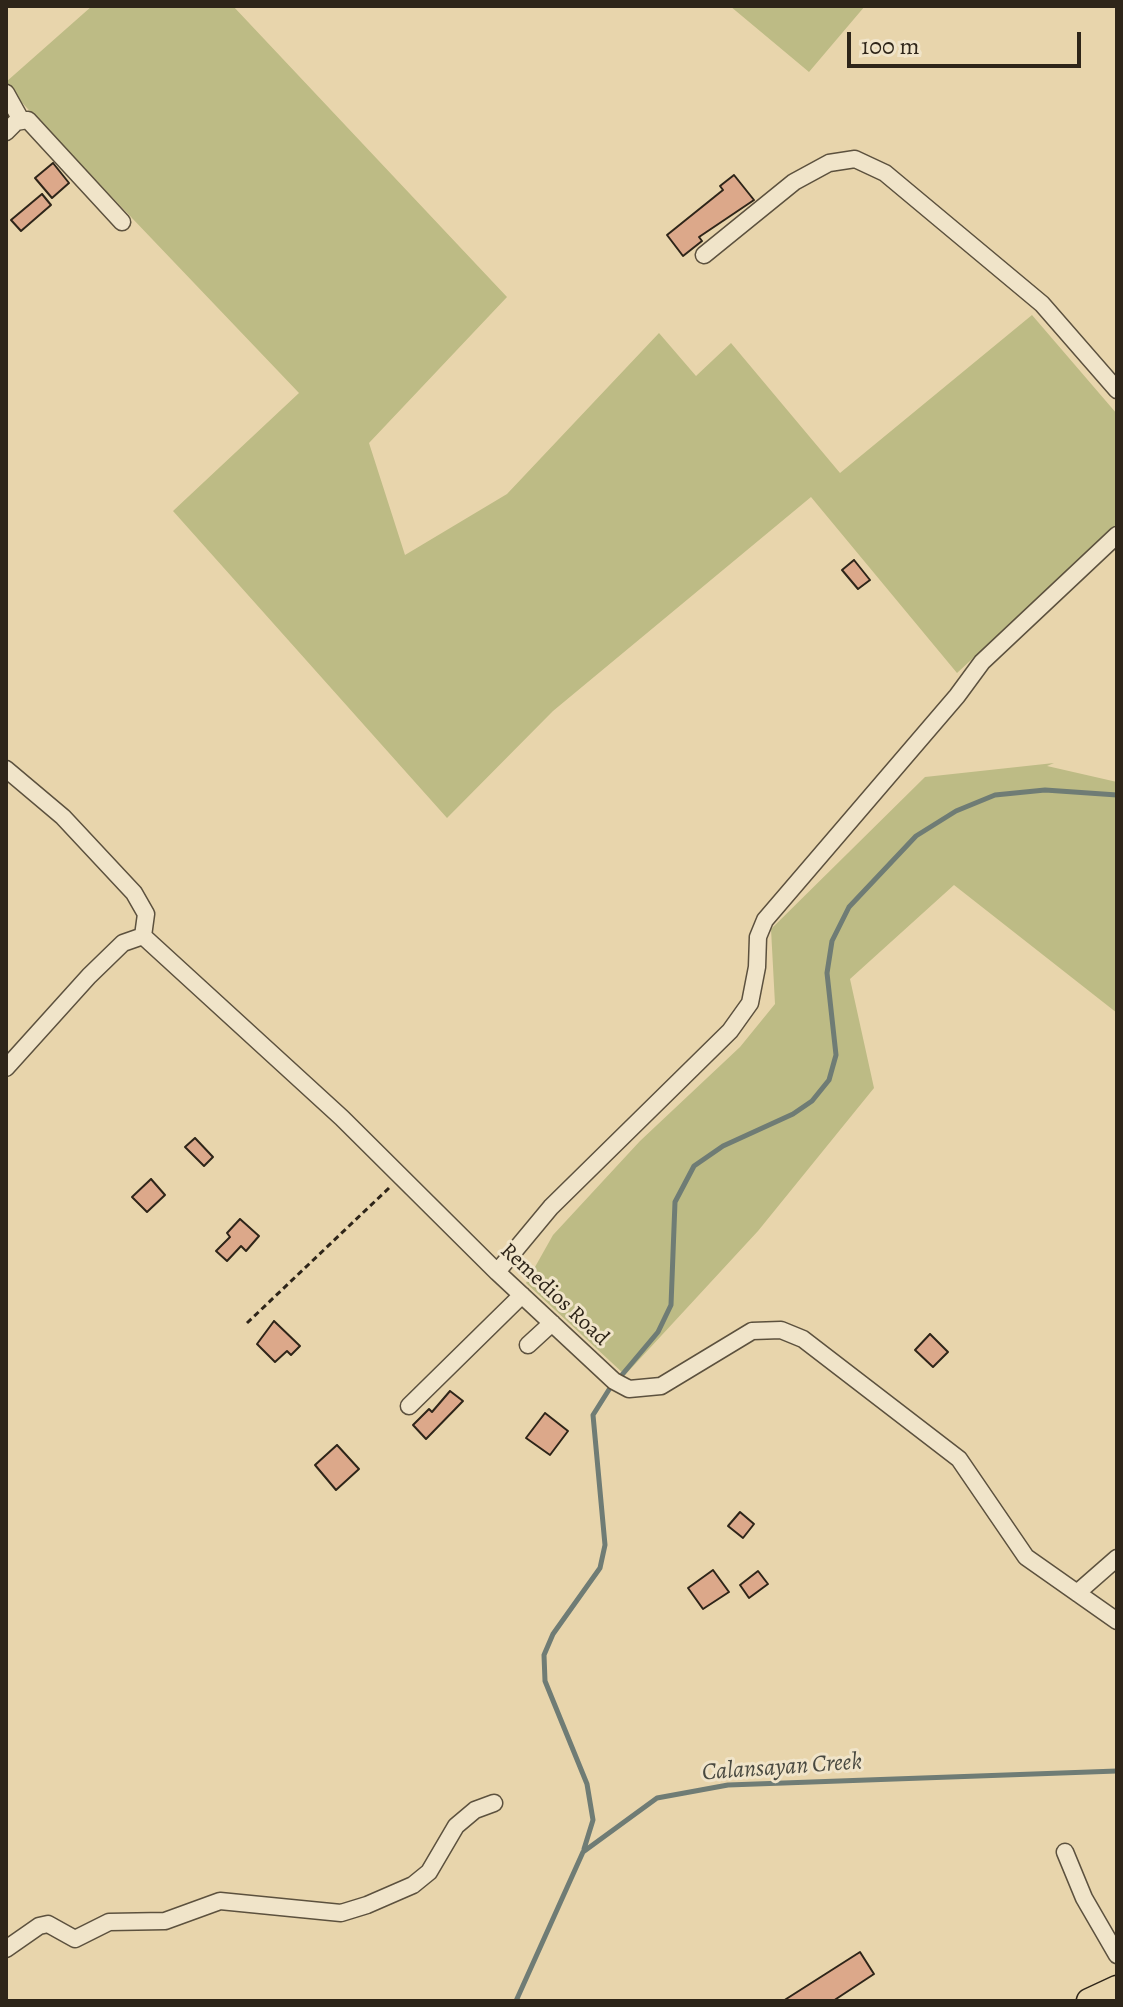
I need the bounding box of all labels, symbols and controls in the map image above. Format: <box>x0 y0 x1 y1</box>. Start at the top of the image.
scale bar <box>851 16 1085 66</box>
text: 100 m <box>861 30 920 62</box>
street label: Remedios Road <box>494 1238 614 1352</box>
water label: Calansayan Creek <box>701 1748 863 1788</box>

